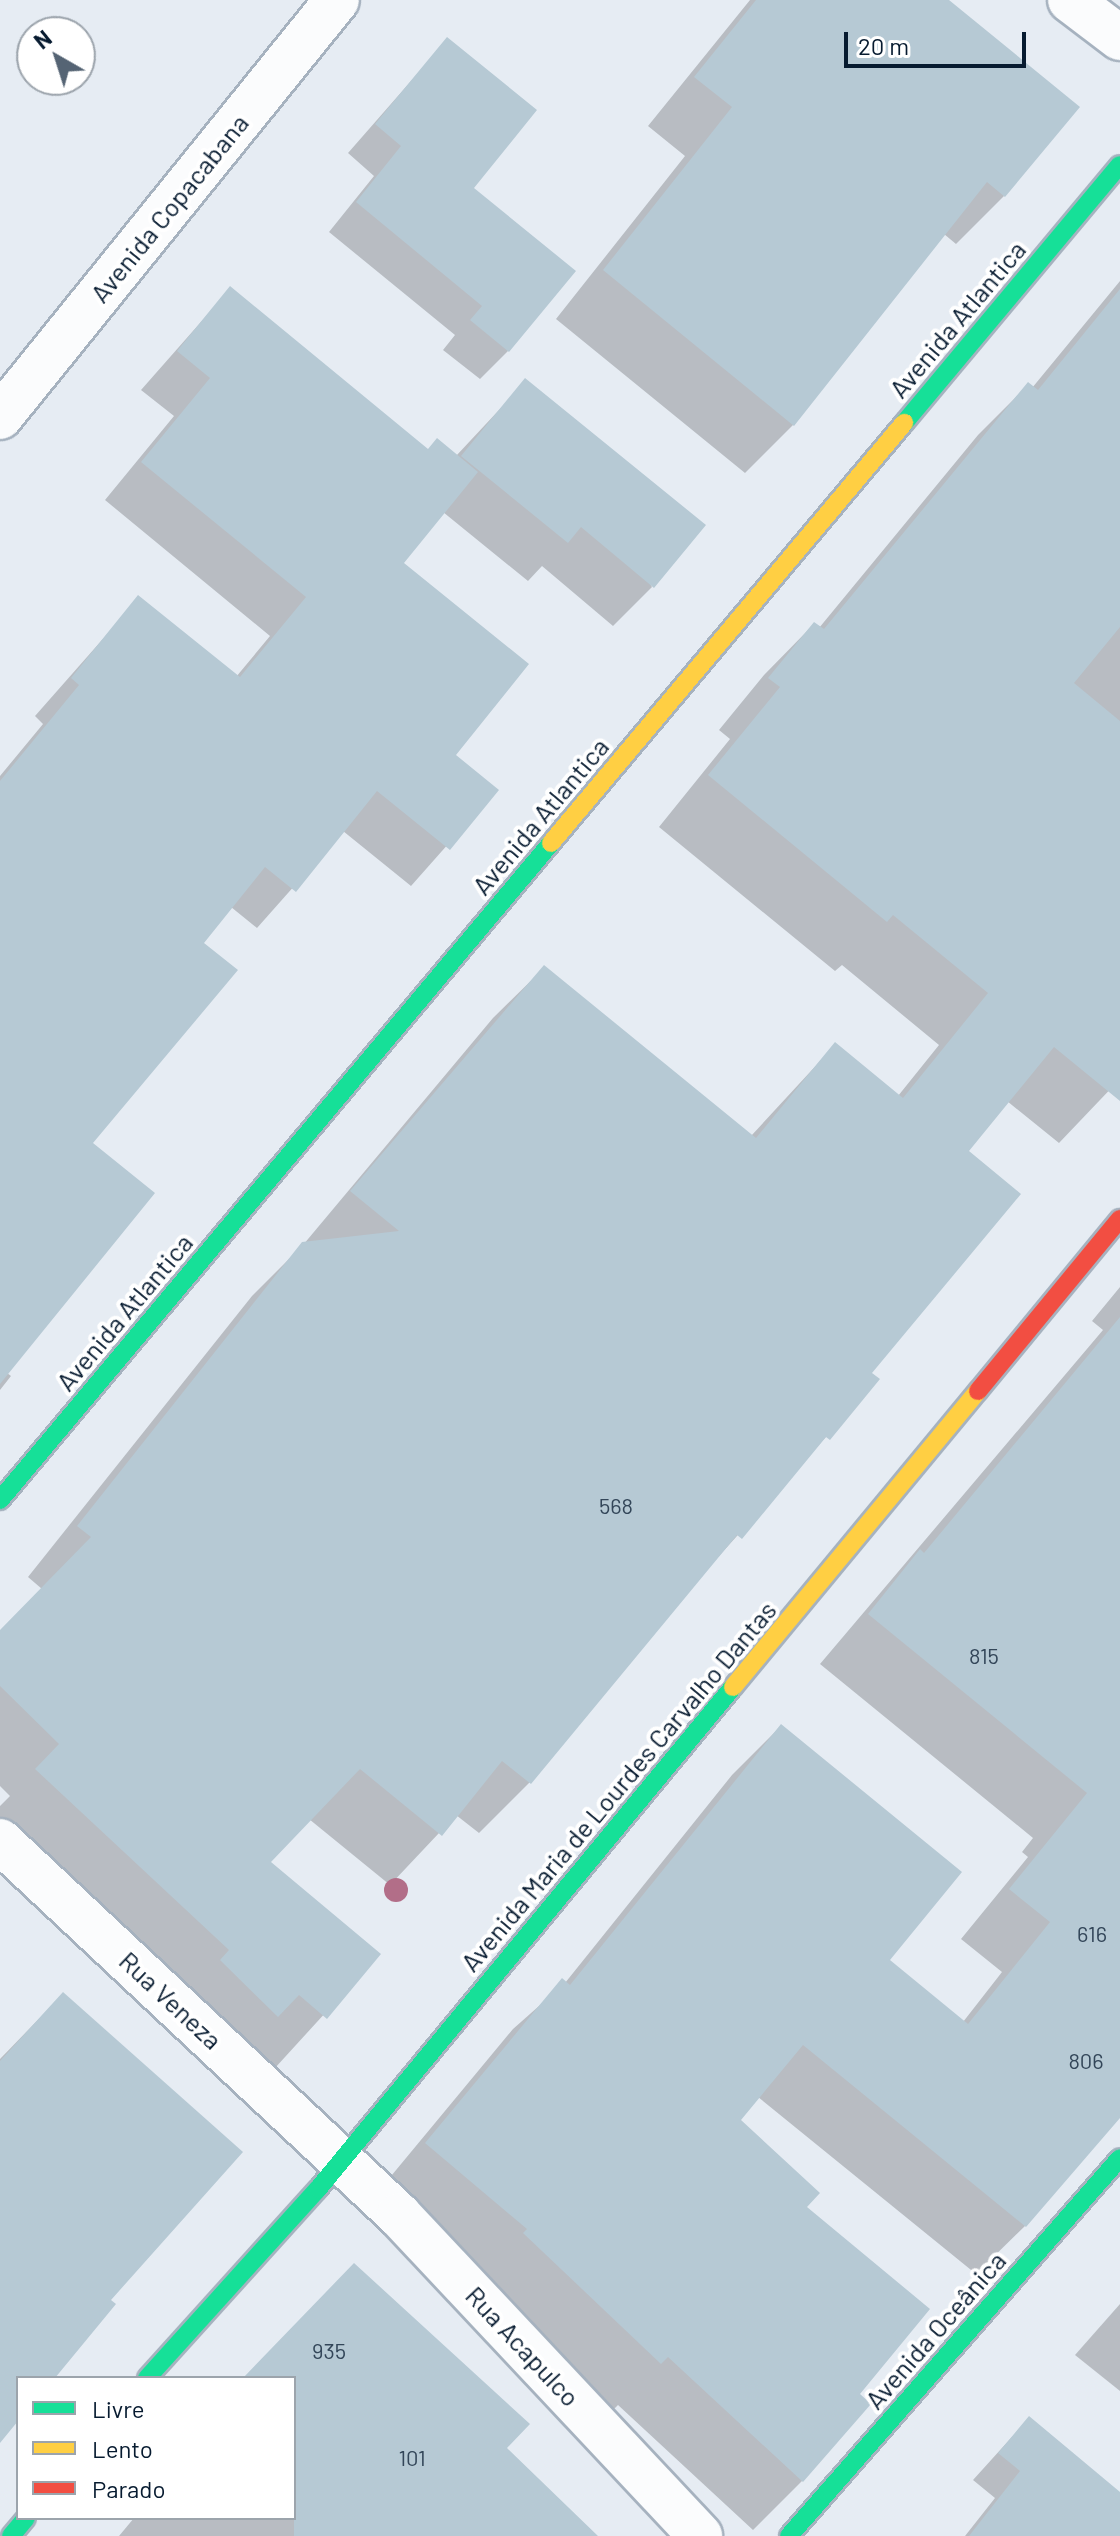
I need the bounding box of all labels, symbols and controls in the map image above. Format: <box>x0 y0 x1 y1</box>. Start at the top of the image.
north arrow <box>16 16 96 96</box>
scale bar <box>848 16 1030 66</box>
text: N <box>28 24 56 54</box>
text: 20 m <box>858 31 909 60</box>
street label: Avenida Copacabana <box>83 108 255 308</box>
street label: Avenida Atlantica <box>882 234 1032 404</box>
street label: Avenida Atlantica <box>465 731 615 901</box>
street label: Avenida Atlantica <box>49 1227 199 1397</box>
house number: 568 <box>599 1493 633 1519</box>
street label: Avenida Maria de Lourdes Carvalho Dantas <box>454 1595 782 1977</box>
house number: 815 <box>969 1643 999 1669</box>
house number: 616 <box>1077 1921 1107 1947</box>
street label: Rua Veneza <box>113 1945 229 2055</box>
house number: 806 <box>1068 2048 1104 2074</box>
street label: Avenida Oceânica <box>858 2245 1012 2415</box>
street label: Rua Acapulco <box>460 2280 586 2412</box>
house number: 935 <box>312 2338 346 2364</box>
legend <box>16 2376 296 2520</box>
text: Livre <box>92 2394 145 2423</box>
text: Lento <box>92 2434 153 2463</box>
house number: 101 <box>398 2445 426 2471</box>
text: Parado <box>92 2474 166 2503</box>

